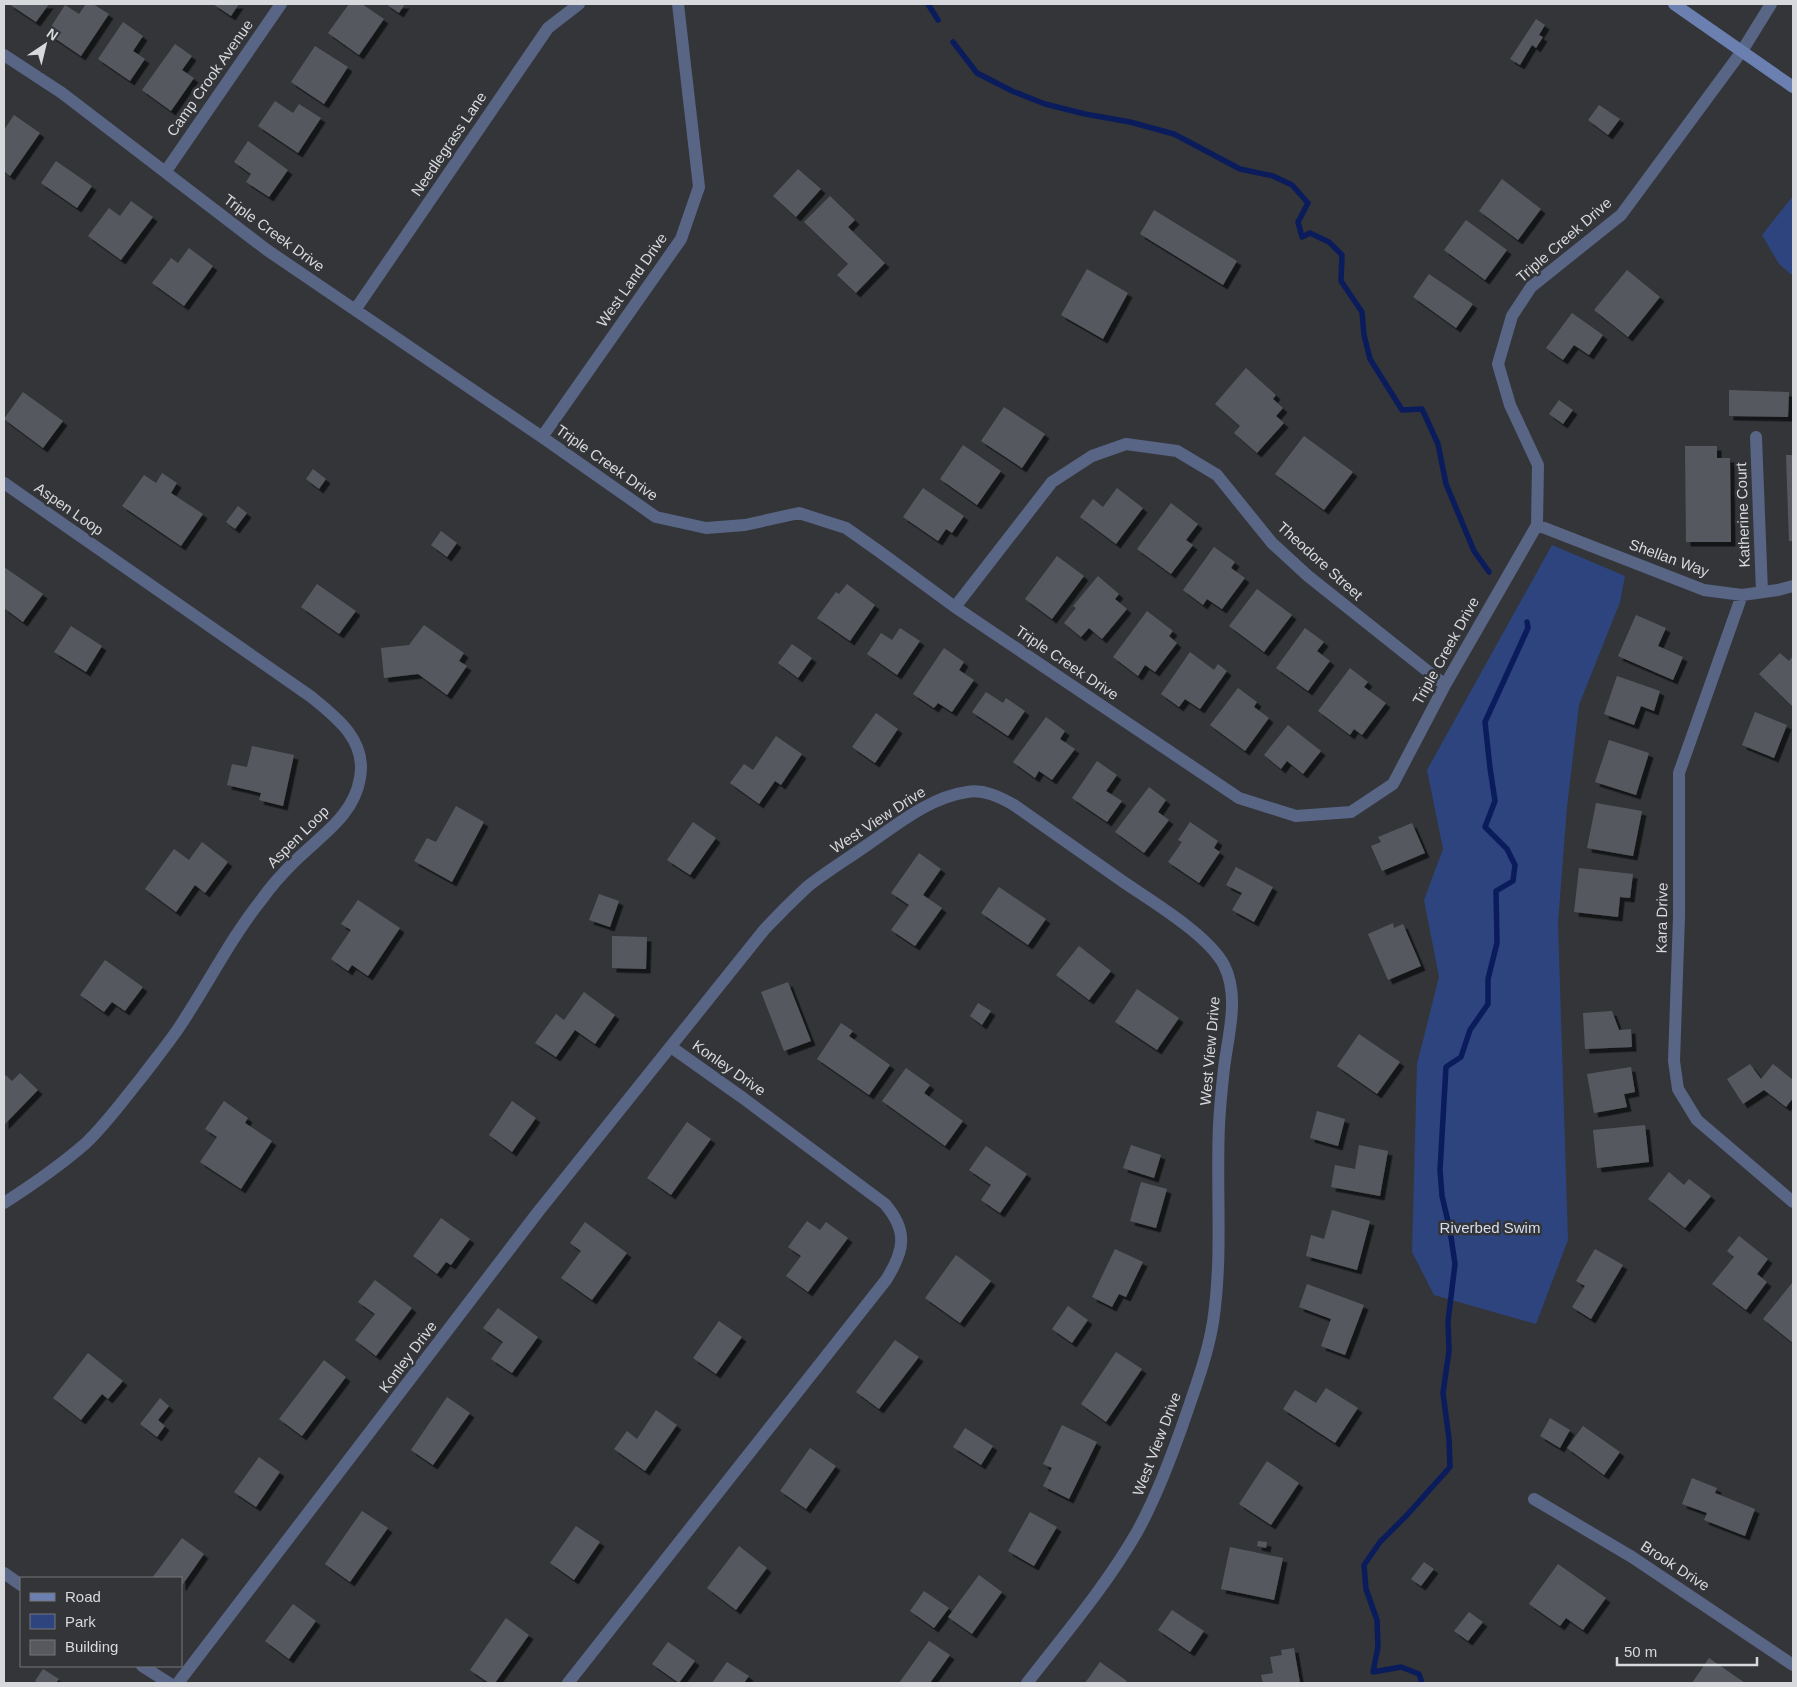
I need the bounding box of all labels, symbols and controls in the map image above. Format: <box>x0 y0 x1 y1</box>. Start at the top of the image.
street label: Camp Crook Avenue <box>163 16 256 139</box>
north arrow <box>20 20 70 70</box>
text: N <box>44 25 61 44</box>
street label: Needlegrass Lane <box>407 88 490 199</box>
street label: Triple Creek Drive <box>221 190 328 275</box>
street label: Triple Creek Drive <box>1513 194 1615 286</box>
street label: West Land Drive <box>593 230 670 330</box>
street label: Triple Creek Drive <box>553 421 661 504</box>
street label: Katherine Court <box>1732 461 1753 568</box>
street label: Aspen Loop <box>32 479 107 539</box>
street label: Theodore Street <box>1274 518 1367 604</box>
street label: Shellan Way <box>1627 535 1712 580</box>
street label: Triple Creek Drive <box>1409 594 1482 707</box>
street label: Triple Creek Drive <box>1013 622 1122 703</box>
street label: West View Drive <box>827 783 928 857</box>
street label: Aspen Loop <box>263 802 332 871</box>
street label: Kara Drive <box>1652 882 1671 954</box>
street label: West View Drive <box>1196 996 1223 1106</box>
street label: Konley Drive <box>690 1036 769 1099</box>
park label: Riverbed Swim <box>1440 1219 1540 1236</box>
street label: Konley Drive <box>375 1318 440 1396</box>
street label: West View Drive <box>1129 1390 1184 1498</box>
street label: Brook Drive <box>1638 1537 1713 1594</box>
legend <box>20 1577 182 1667</box>
text: Road <box>65 1588 101 1605</box>
text: Park <box>65 1613 96 1630</box>
scale bar <box>1617 1634 1757 1666</box>
text: Building <box>65 1638 118 1655</box>
text: 50 m <box>1624 1643 1657 1660</box>

